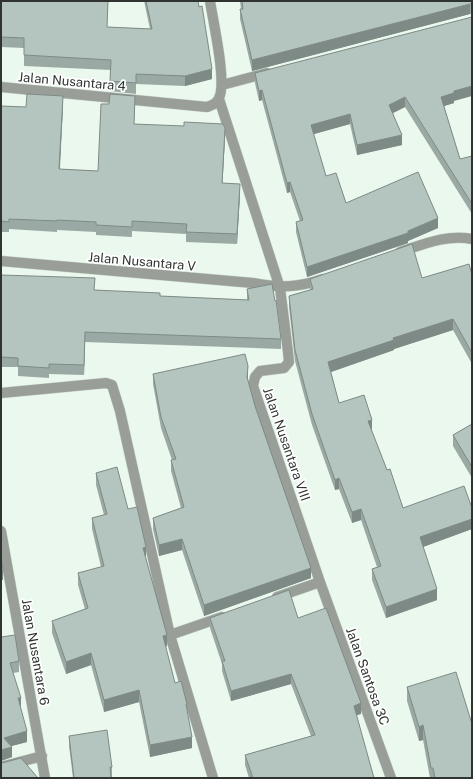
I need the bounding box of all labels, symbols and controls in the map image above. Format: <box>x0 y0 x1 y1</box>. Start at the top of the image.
street label: Jalan Nusantara 4 <box>18 69 126 94</box>
street label: Jalan Nusantara V <box>87 249 197 274</box>
street label: Jalan Nusantara VIII <box>260 385 313 503</box>
street label: Jalan Nusantara 6 <box>19 598 52 706</box>
street label: Jalan Santosa 3C <box>343 625 392 727</box>

